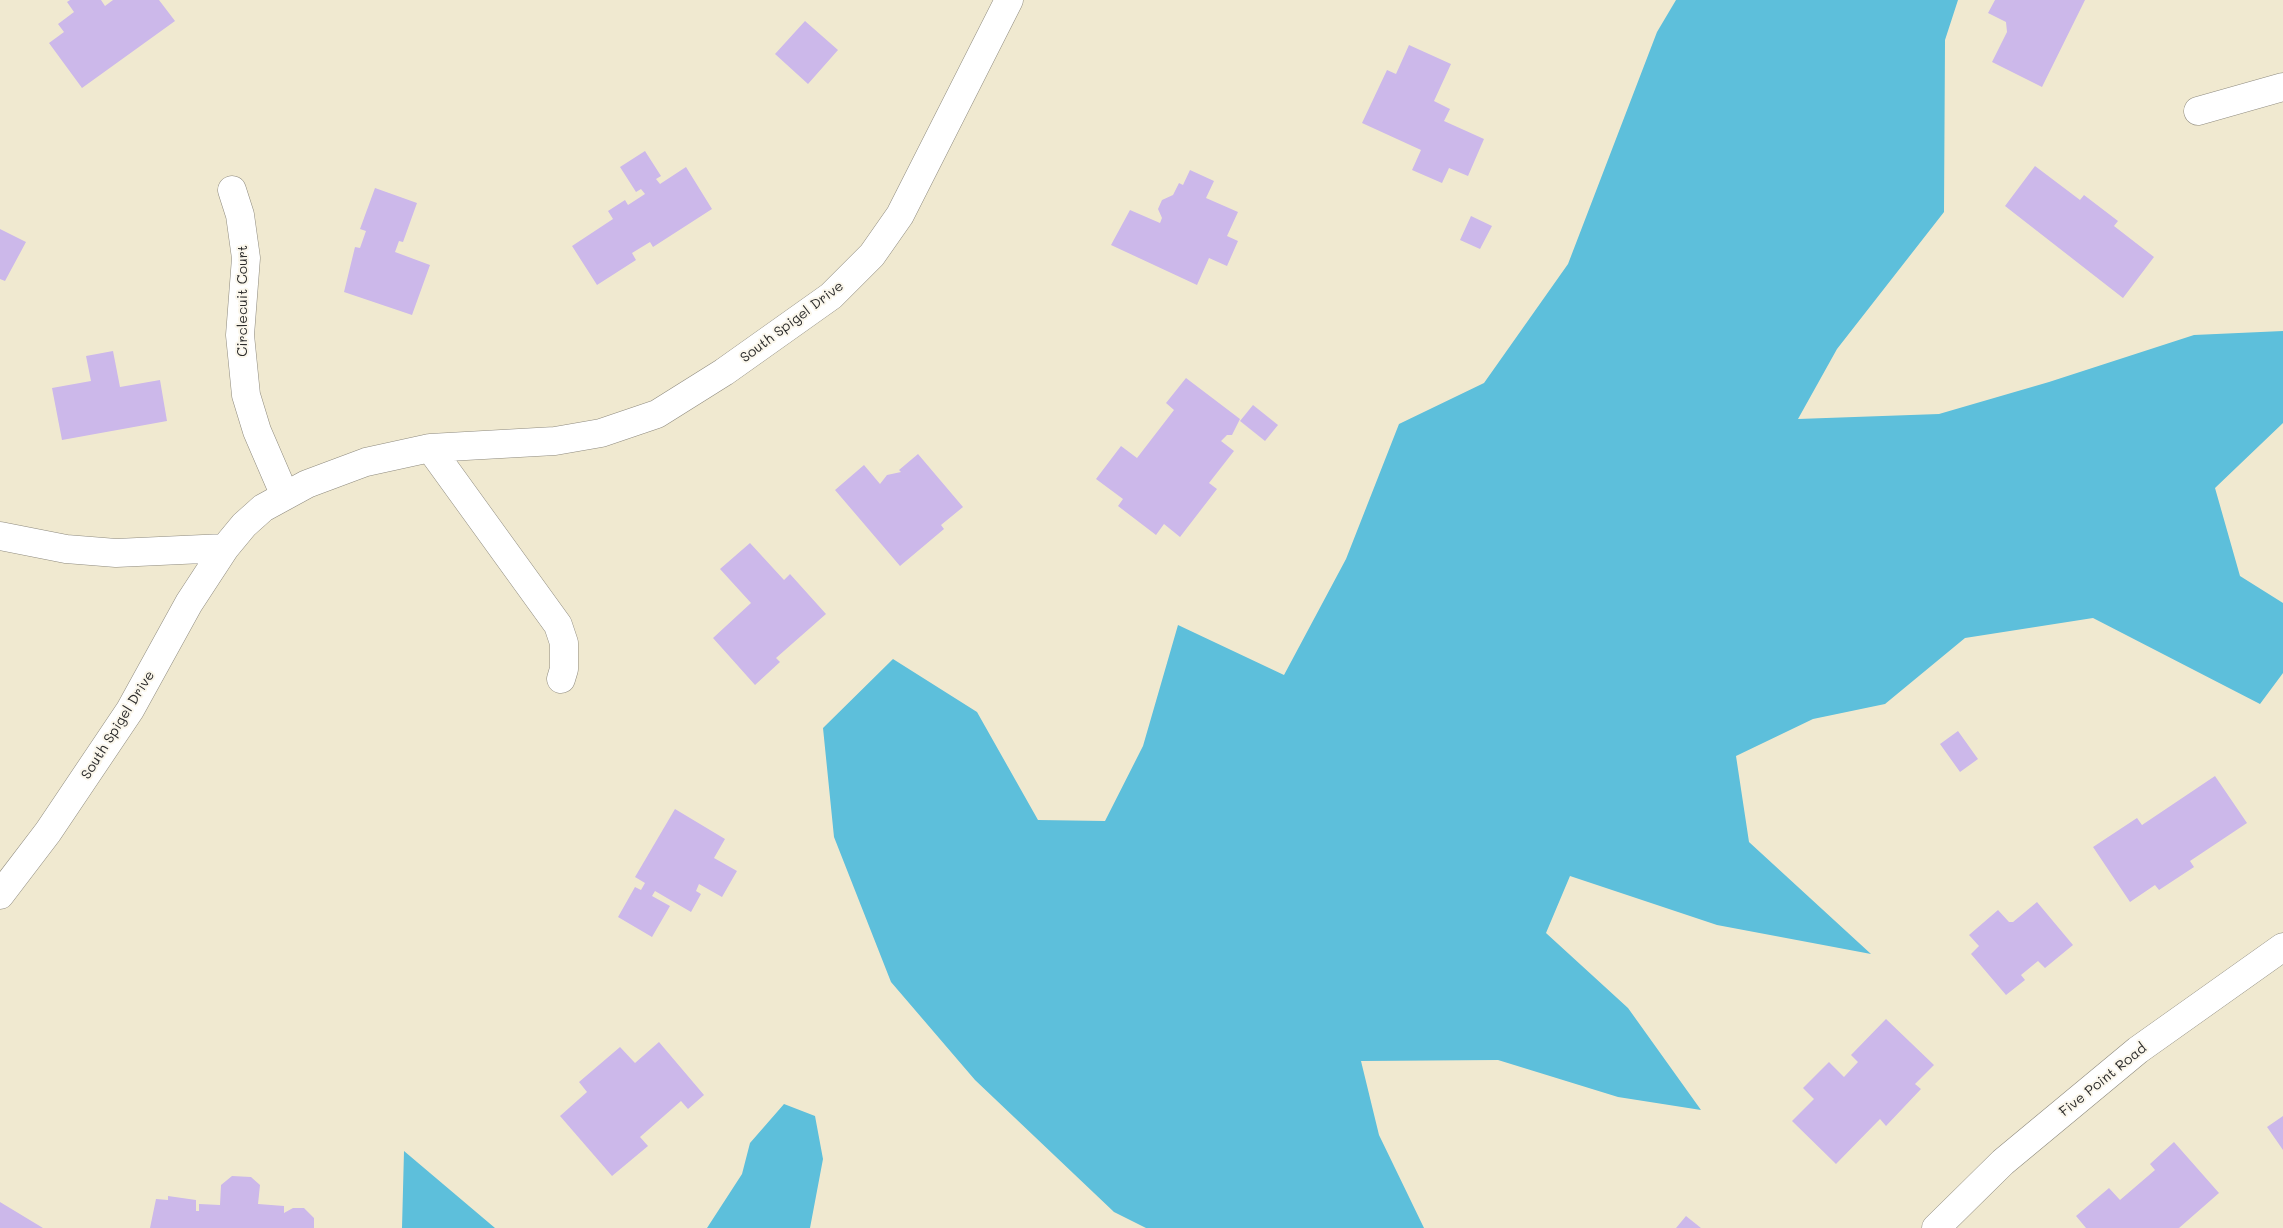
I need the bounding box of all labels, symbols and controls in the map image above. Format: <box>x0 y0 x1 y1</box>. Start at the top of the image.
street label: Circlecuit Court <box>235 245 251 357</box>
street label: South Spigel Drive <box>737 278 847 366</box>
street label: South Spigel Drive <box>78 668 158 782</box>
street label: Five Point Road <box>2056 1040 2150 1120</box>

